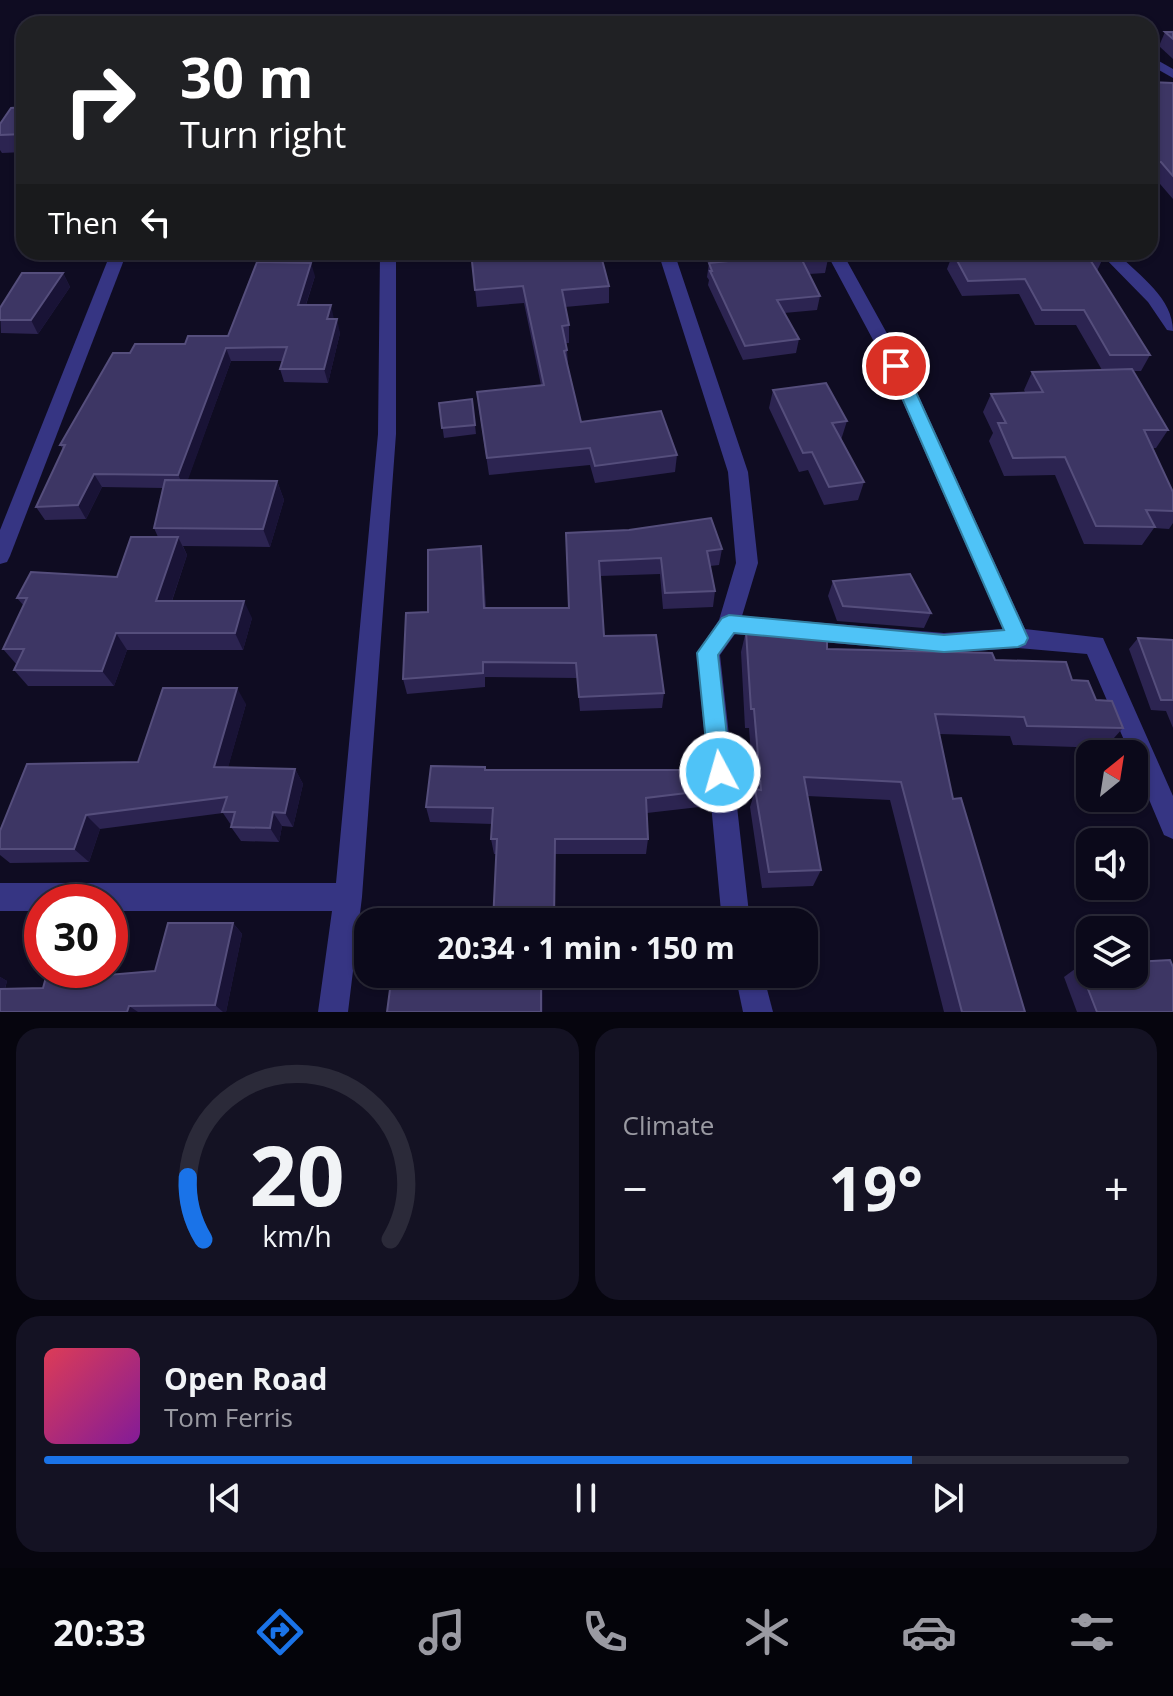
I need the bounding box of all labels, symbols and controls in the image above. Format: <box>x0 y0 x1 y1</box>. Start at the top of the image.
text: 30 m <box>180 38 314 114</box>
icon: right <box>48 48 152 152</box>
text: Turn right <box>180 110 346 159</box>
icon: left <box>134 200 178 244</box>
text: Then <box>48 202 118 243</box>
pin <box>862 332 930 400</box>
icon: arrive <box>874 344 918 388</box>
position arrow <box>678 730 762 814</box>
north arrow <box>1076 740 1148 812</box>
map controls <box>1076 740 1148 988</box>
button: sound <box>1076 828 1148 900</box>
speed limit sign: 30 <box>24 884 128 988</box>
button: layers <box>1076 916 1148 988</box>
text: 20:34 · 1 min · 150 m <box>437 927 735 968</box>
text: Climate <box>623 1107 714 1143</box>
text: 20 <box>250 1117 345 1230</box>
text: 19° <box>829 1147 923 1229</box>
text: − <box>623 1158 648 1218</box>
text: + <box>1104 1158 1129 1218</box>
text: km/h <box>263 1216 332 1255</box>
text: Open Road <box>164 1358 328 1399</box>
text: Tom Ferris <box>164 1399 293 1435</box>
icon: previous <box>203 1476 247 1520</box>
icon: pause <box>564 1476 608 1520</box>
icon: next <box>926 1476 970 1520</box>
icon: directions <box>252 1604 308 1660</box>
icon: music <box>414 1604 470 1660</box>
icon: phone <box>577 1604 633 1660</box>
icon: climate <box>739 1604 795 1660</box>
icon: car <box>901 1604 957 1660</box>
icon: filters <box>1064 1604 1120 1660</box>
text: 20:33 <box>53 1608 146 1657</box>

